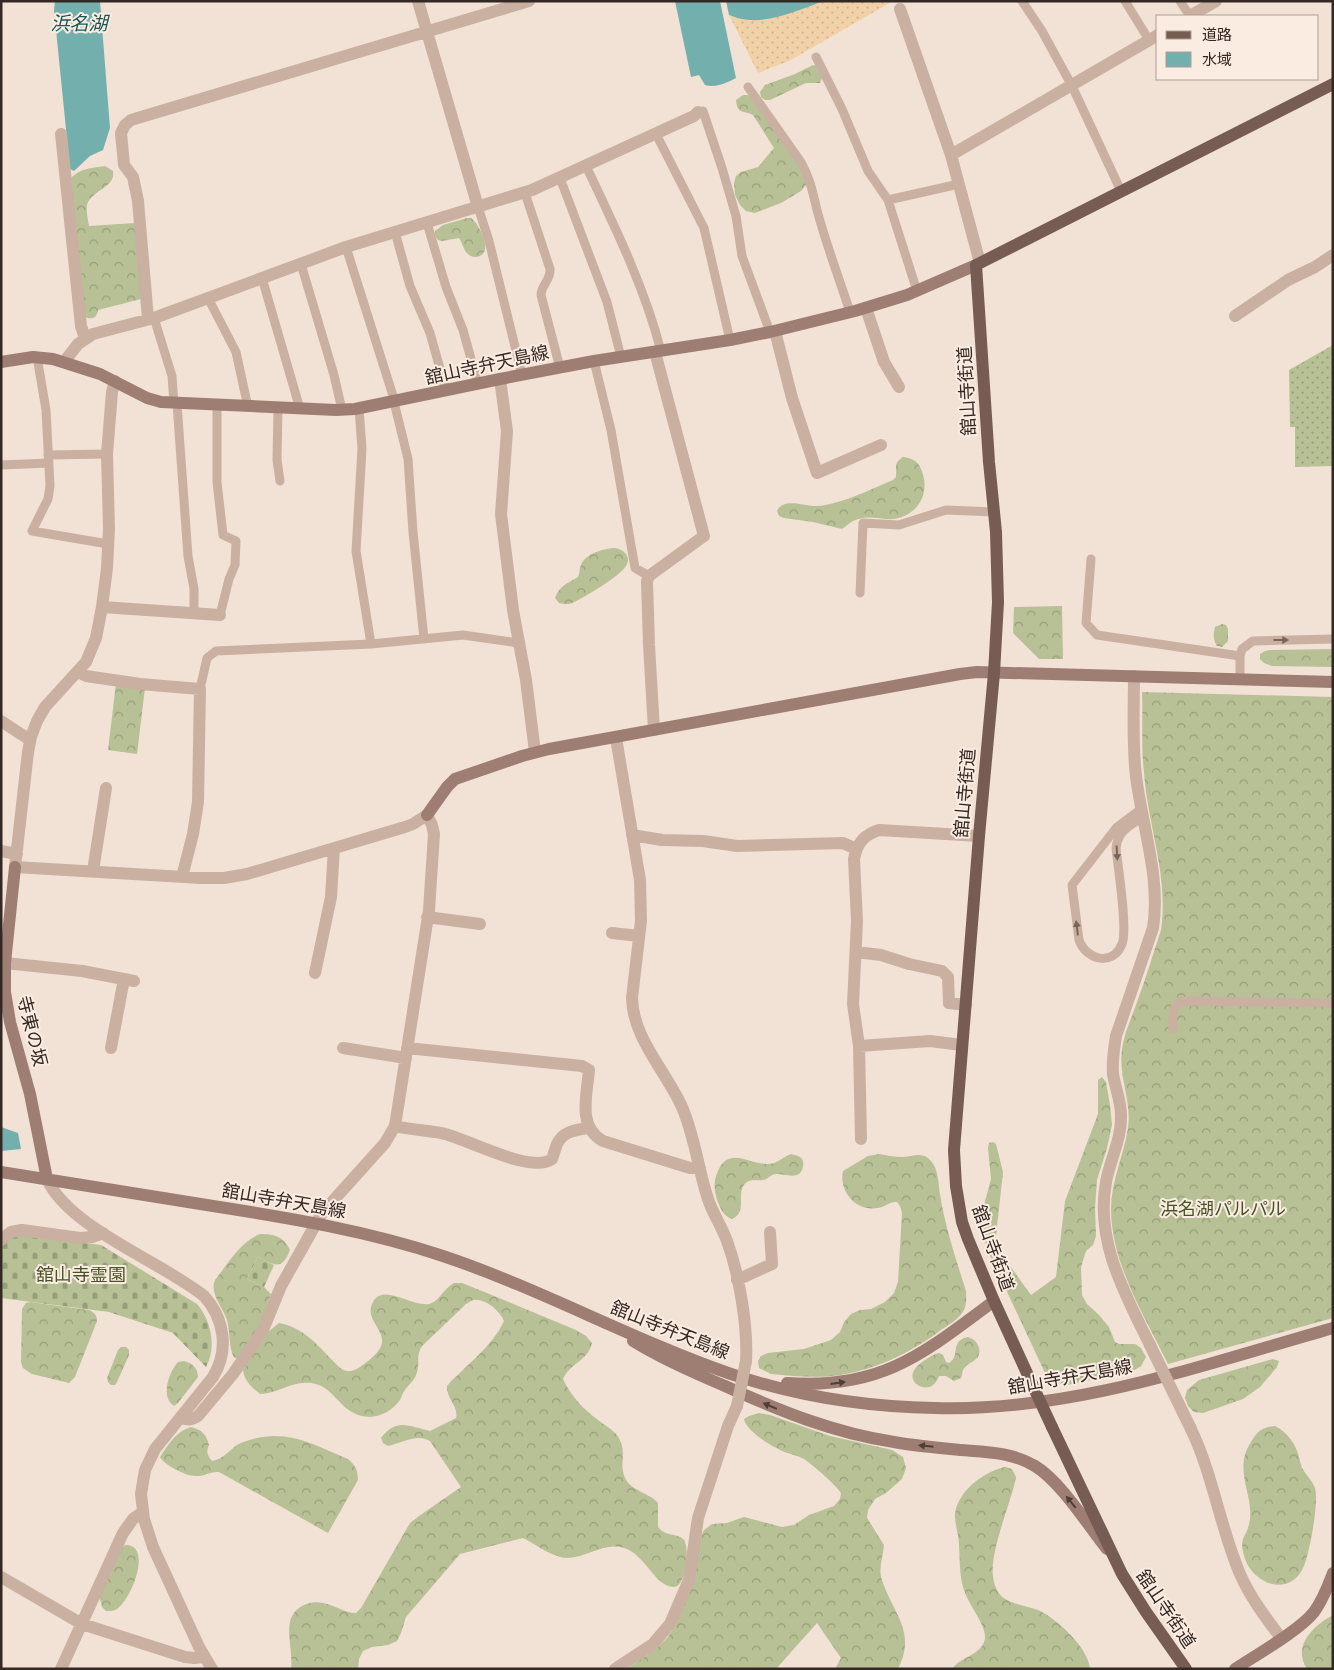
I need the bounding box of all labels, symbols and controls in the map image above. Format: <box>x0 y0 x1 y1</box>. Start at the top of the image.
water label: 浜名湖 <box>50 11 110 37</box>
legend <box>1156 15 1319 80</box>
text: 道路 <box>1202 25 1232 45</box>
text: 水域 <box>1202 50 1232 70</box>
street label: 舘山寺弁天島線 <box>423 340 551 390</box>
street label: 舘山寺街道 <box>953 345 981 437</box>
one-way arrow <box>1273 635 1289 643</box>
street label: 舘山寺街道 <box>949 747 981 839</box>
one-way arrow <box>1113 845 1121 861</box>
one-way arrow <box>1073 919 1081 935</box>
street label: 寺東の坂 <box>12 993 52 1069</box>
street label: 舘山寺弁天島線 <box>220 1178 348 1224</box>
park label: 浜名湖パルパル <box>1160 1197 1286 1221</box>
street label: 舘山寺街道 <box>966 1202 1020 1294</box>
park label: 舘山寺霊園 <box>36 1263 126 1287</box>
street label: 舘山寺弁天島線 <box>607 1295 733 1365</box>
street label: 舘山寺弁天島線 <box>1006 1354 1134 1400</box>
one-way arrow <box>831 1378 847 1386</box>
one-way arrow <box>763 1402 777 1410</box>
one-way arrow <box>918 1442 934 1450</box>
one-way arrow <box>1065 1496 1076 1509</box>
street label: 舘山寺街道 <box>1131 1565 1201 1653</box>

